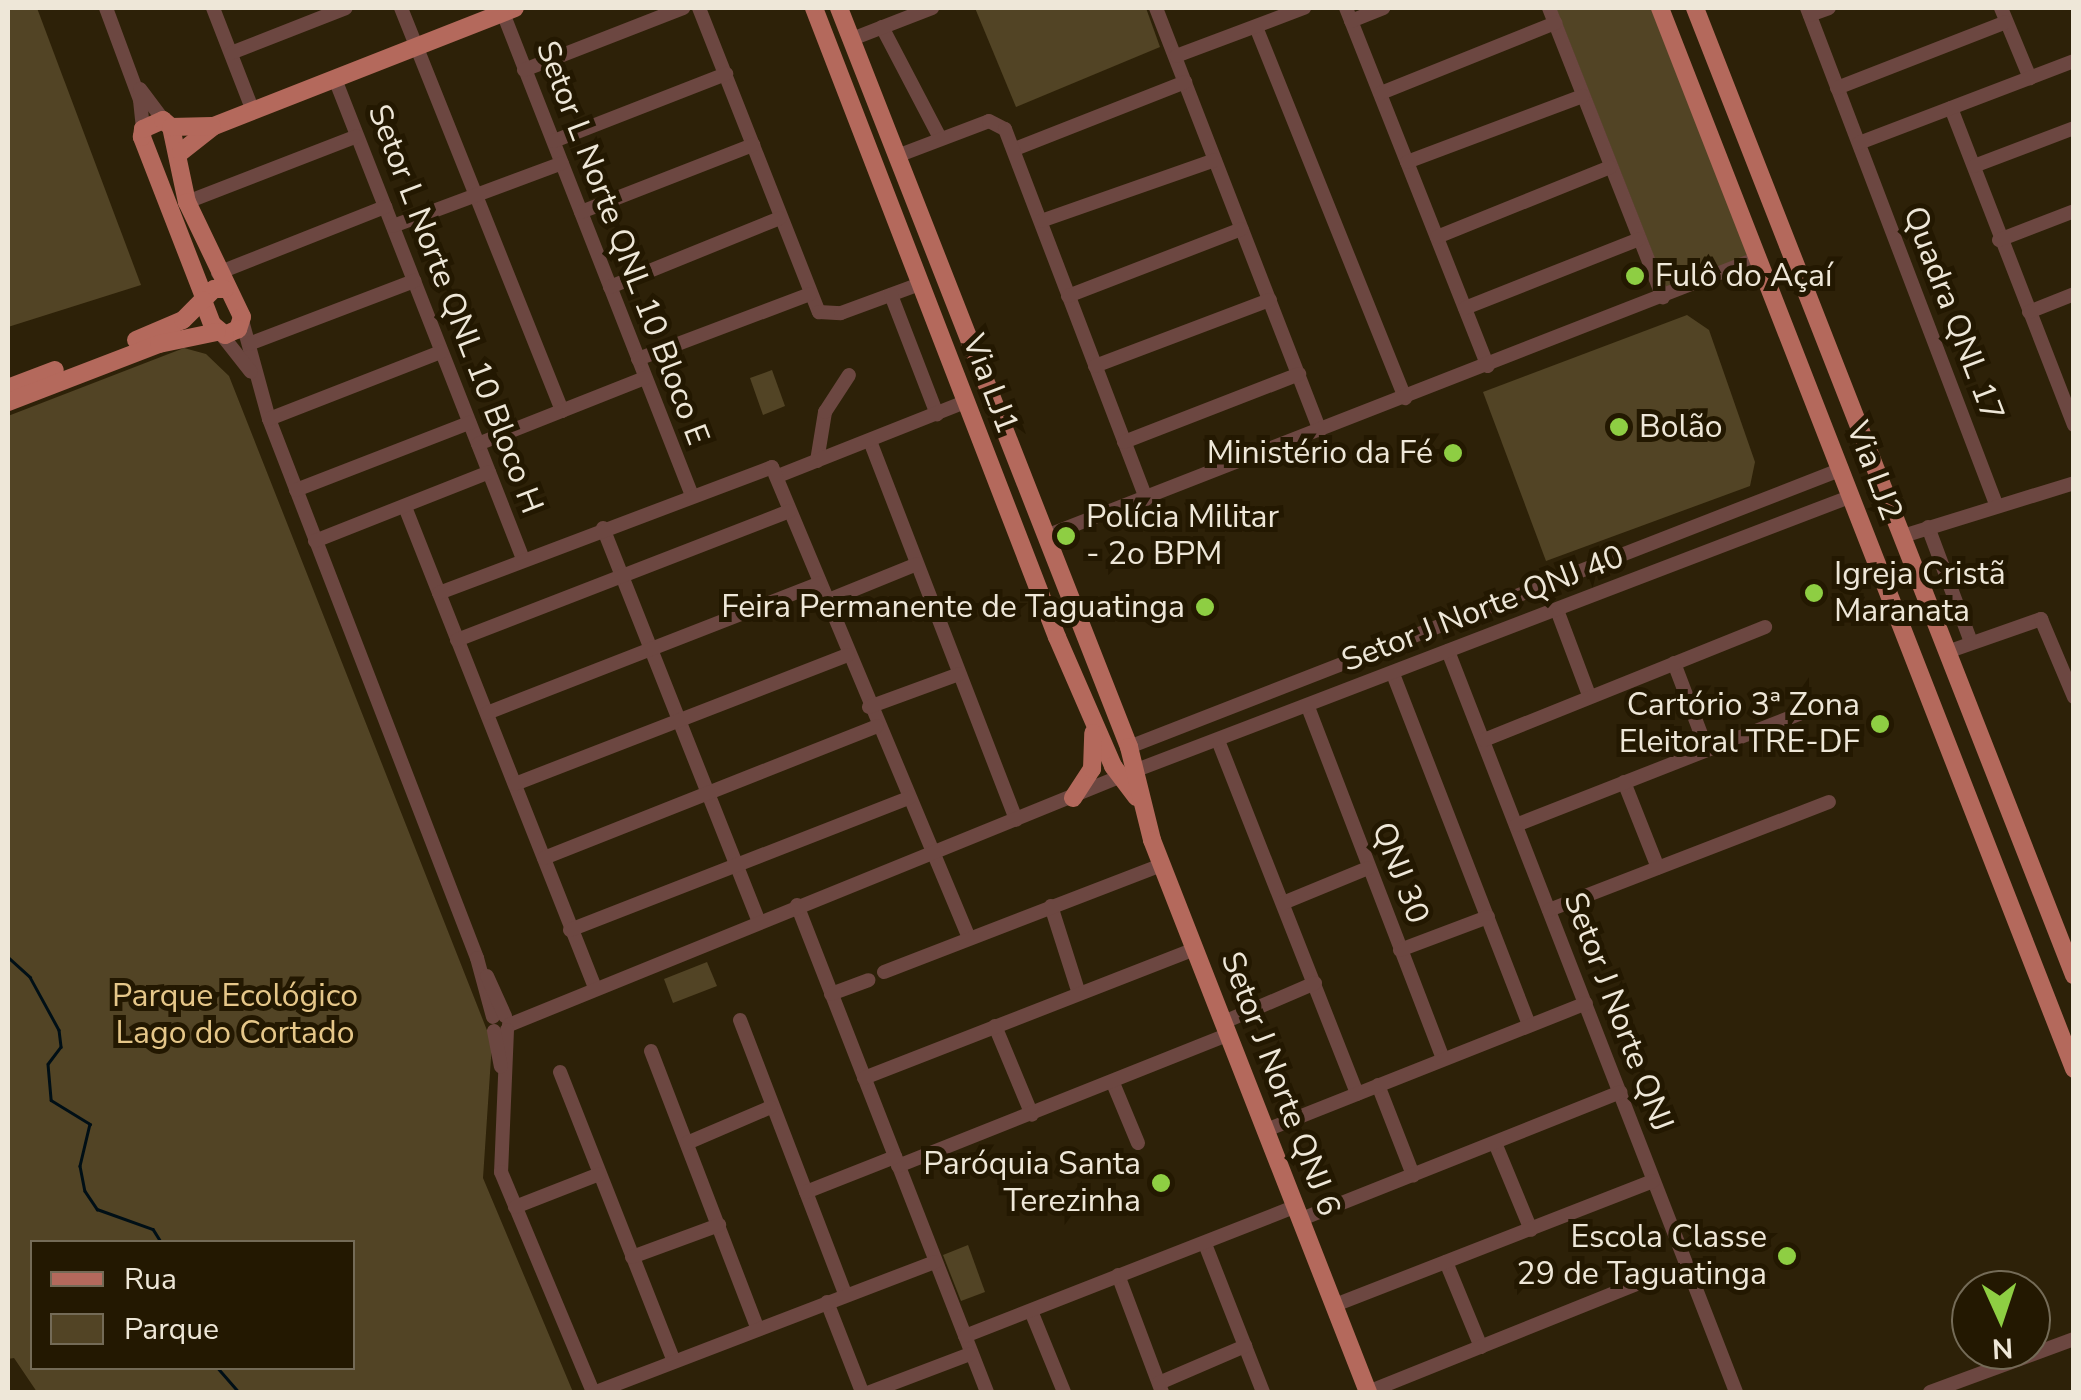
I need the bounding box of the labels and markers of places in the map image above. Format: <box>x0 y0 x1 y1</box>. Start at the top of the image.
place label: Fulô do Açaí <box>1655 257 1832 295</box>
marker: Fulô do Açaí <box>1624 265 1646 287</box>
place label: Bolão <box>1639 408 1723 446</box>
marker: Bolão <box>1608 416 1630 438</box>
place label: Ministério da Fé <box>1207 434 1433 472</box>
marker: Ministério da Fé <box>1442 442 1464 464</box>
place label: Polícia Militar - 2o BPM <box>1086 499 1279 574</box>
marker: Polícia Militar - 2o BPM <box>1055 525 1077 547</box>
place label: Igreja Cristã Maranata <box>1834 556 2006 631</box>
marker: Igreja Cristã Maranata <box>1803 582 1825 604</box>
place label: Feira Permanente de Taguatinga <box>721 588 1185 626</box>
marker: Feira Permanente de Taguatinga <box>1194 596 1216 618</box>
place label: Cartório 3ª Zona Eleitoral TRE-DF <box>1619 687 1860 762</box>
marker: Cartório 3ª Zona Eleitoral TRE-DF <box>1869 713 1891 735</box>
place label: Paróquia Santa Terezinha <box>923 1146 1141 1221</box>
marker: Paróquia Santa Terezinha <box>1150 1172 1172 1194</box>
place label: Escola Classe 29 de Taguatinga <box>1517 1219 1767 1294</box>
marker: Escola Classe 29 de Taguatinga <box>1776 1245 1798 1267</box>

